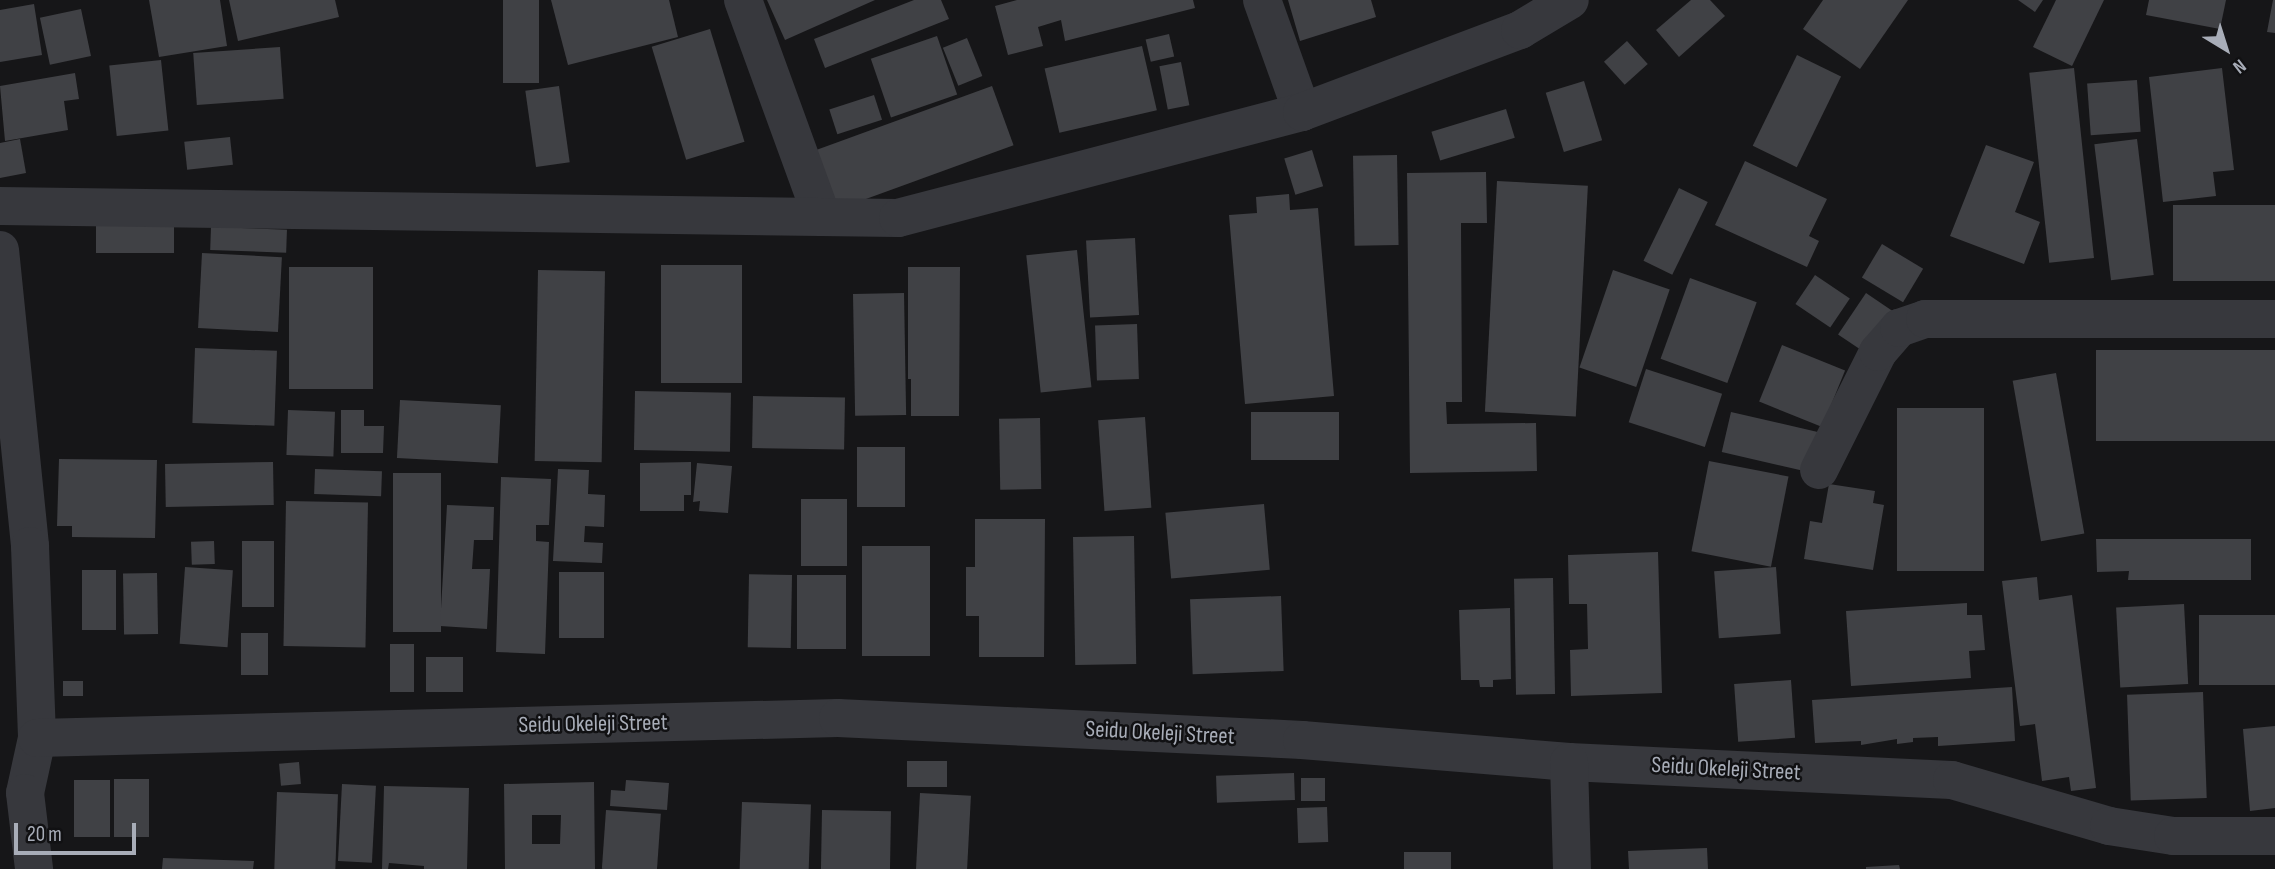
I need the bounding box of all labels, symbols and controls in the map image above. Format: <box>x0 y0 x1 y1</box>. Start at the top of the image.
north arrow <box>2191 14 2261 84</box>
text: N <box>2228 54 2250 78</box>
street label: Seidu Okeleji Street <box>518 709 668 739</box>
street label: Seidu Okeleji Street <box>1085 715 1235 751</box>
street label: Seidu Okeleji Street <box>1651 751 1801 787</box>
scale bar <box>18 810 140 854</box>
text: 20 m <box>27 822 62 847</box>

